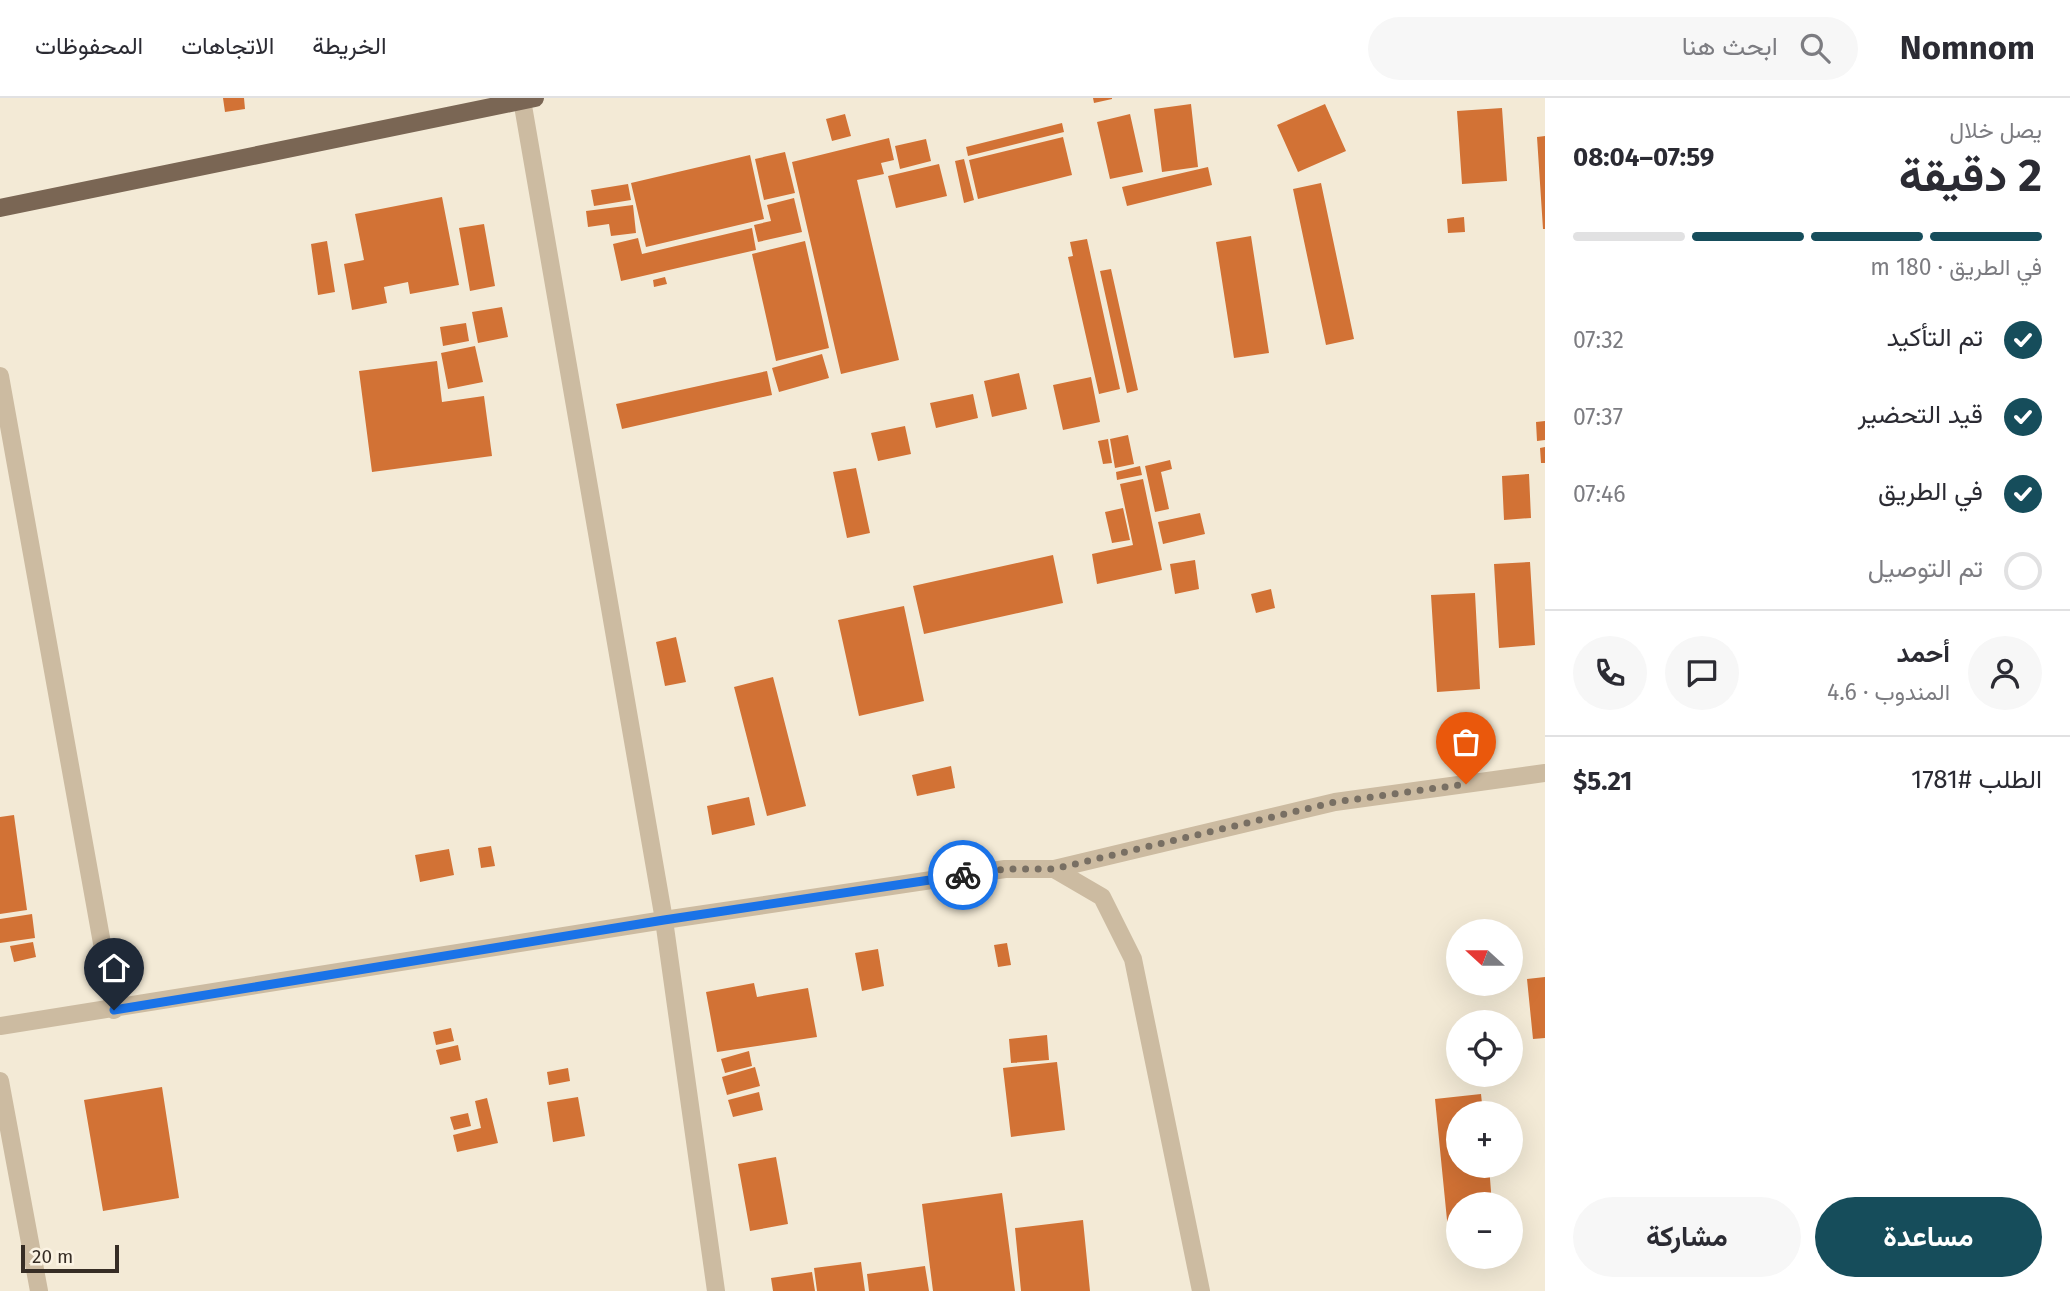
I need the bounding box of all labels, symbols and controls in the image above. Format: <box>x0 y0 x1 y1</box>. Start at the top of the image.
search box <box>1368 17 1858 80</box>
text: Nomnom <box>1900 28 2035 68</box>
icon: search <box>1796 29 1834 67</box>
text: ابحث هنا <box>1682 31 1778 62</box>
text: المحفوظات <box>35 32 143 60</box>
text: الاتجاهات <box>181 32 274 60</box>
text: الخريطة <box>312 32 387 60</box>
text: يصل خلال <box>1950 116 2042 144</box>
text: 07:59–08:04 <box>1573 142 1714 173</box>
text: 2 دقيقة <box>1899 148 2042 203</box>
text: في الطريق · 180 m <box>1870 253 2042 281</box>
icon: check <box>2004 321 2042 359</box>
text: تم التأكيد <box>1887 322 1983 353</box>
text: 07:32 <box>1573 326 1624 354</box>
icon: check <box>2004 398 2042 436</box>
text: قيد التحضير <box>1858 399 1983 430</box>
text: 07:37 <box>1573 403 1623 431</box>
icon: check <box>2004 475 2042 513</box>
text: في الطريق <box>1878 476 1983 507</box>
text: 07:46 <box>1573 480 1626 508</box>
text: تم التوصيل <box>1868 553 1983 584</box>
button: phone <box>1573 636 1647 710</box>
button: chat <box>1665 636 1739 710</box>
button: person <box>1968 636 2042 710</box>
text: أحمد <box>1897 638 1950 669</box>
text: المندوب · 4.6 <box>1827 678 1950 706</box>
pin <box>1436 712 1496 784</box>
icon: bag <box>1447 723 1485 761</box>
text: الطلب #1781 <box>1911 764 2042 795</box>
text: $5.21 <box>1573 766 1632 797</box>
courier <box>928 840 998 910</box>
icon: bike <box>944 856 982 894</box>
north arrow <box>1446 919 1522 996</box>
map controls <box>1446 919 1523 1269</box>
pin <box>84 938 144 1010</box>
icon: home <box>95 949 133 987</box>
button: locate <box>1446 1010 1523 1087</box>
button: + <box>1446 1101 1523 1178</box>
button: − <box>1446 1192 1523 1269</box>
button: مشاركة <box>1573 1197 1801 1277</box>
button: مساعدة <box>1815 1197 2042 1277</box>
scale bar <box>21 1242 119 1274</box>
text: 20 m <box>32 1245 73 1268</box>

